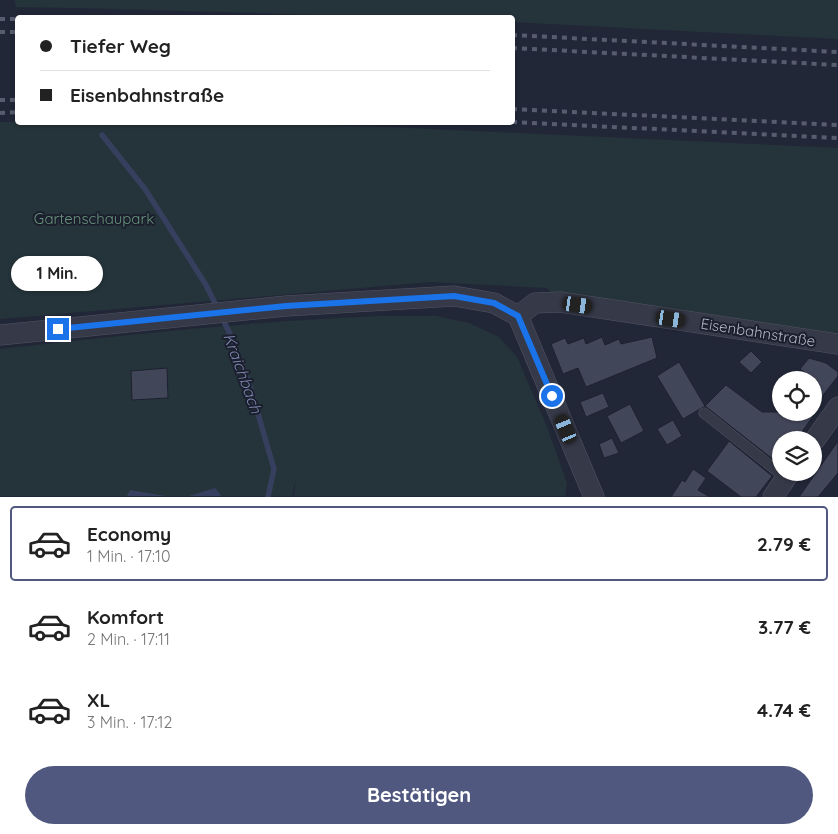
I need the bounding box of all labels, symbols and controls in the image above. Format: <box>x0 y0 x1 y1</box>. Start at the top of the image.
text: Tiefer Weg <box>70 34 171 58</box>
text: Eisenbahnstraße <box>70 83 224 107</box>
park label: Gartenschaupark <box>34 209 154 228</box>
callout: 1 Min. <box>12 256 104 292</box>
text: 1 Min. <box>36 263 78 283</box>
car <box>562 295 593 315</box>
car <box>655 309 686 329</box>
street label: Eisenbahnstraße <box>699 314 817 350</box>
route end <box>47 318 69 340</box>
water label: Kraichbach <box>219 330 267 417</box>
map controls <box>772 371 822 481</box>
button: locate <box>772 371 822 421</box>
route start <box>541 385 563 407</box>
car <box>553 412 578 446</box>
button: layers <box>772 431 822 481</box>
icon: car <box>27 521 72 566</box>
text: Economy <box>87 522 171 546</box>
text: 2.79 € <box>757 532 811 556</box>
text: 1 Min. · 17:10 <box>87 546 171 566</box>
icon: car <box>27 604 72 649</box>
text: Komfort <box>87 605 164 629</box>
text: 3.77 € <box>758 615 811 639</box>
text: 2 Min. · 17:11 <box>87 629 170 649</box>
icon: car <box>27 687 72 732</box>
text: XL <box>87 688 110 712</box>
text: 4.74 € <box>757 698 811 722</box>
text: 3 Min. · 17:12 <box>87 712 172 732</box>
button: Bestätigen <box>25 766 813 824</box>

